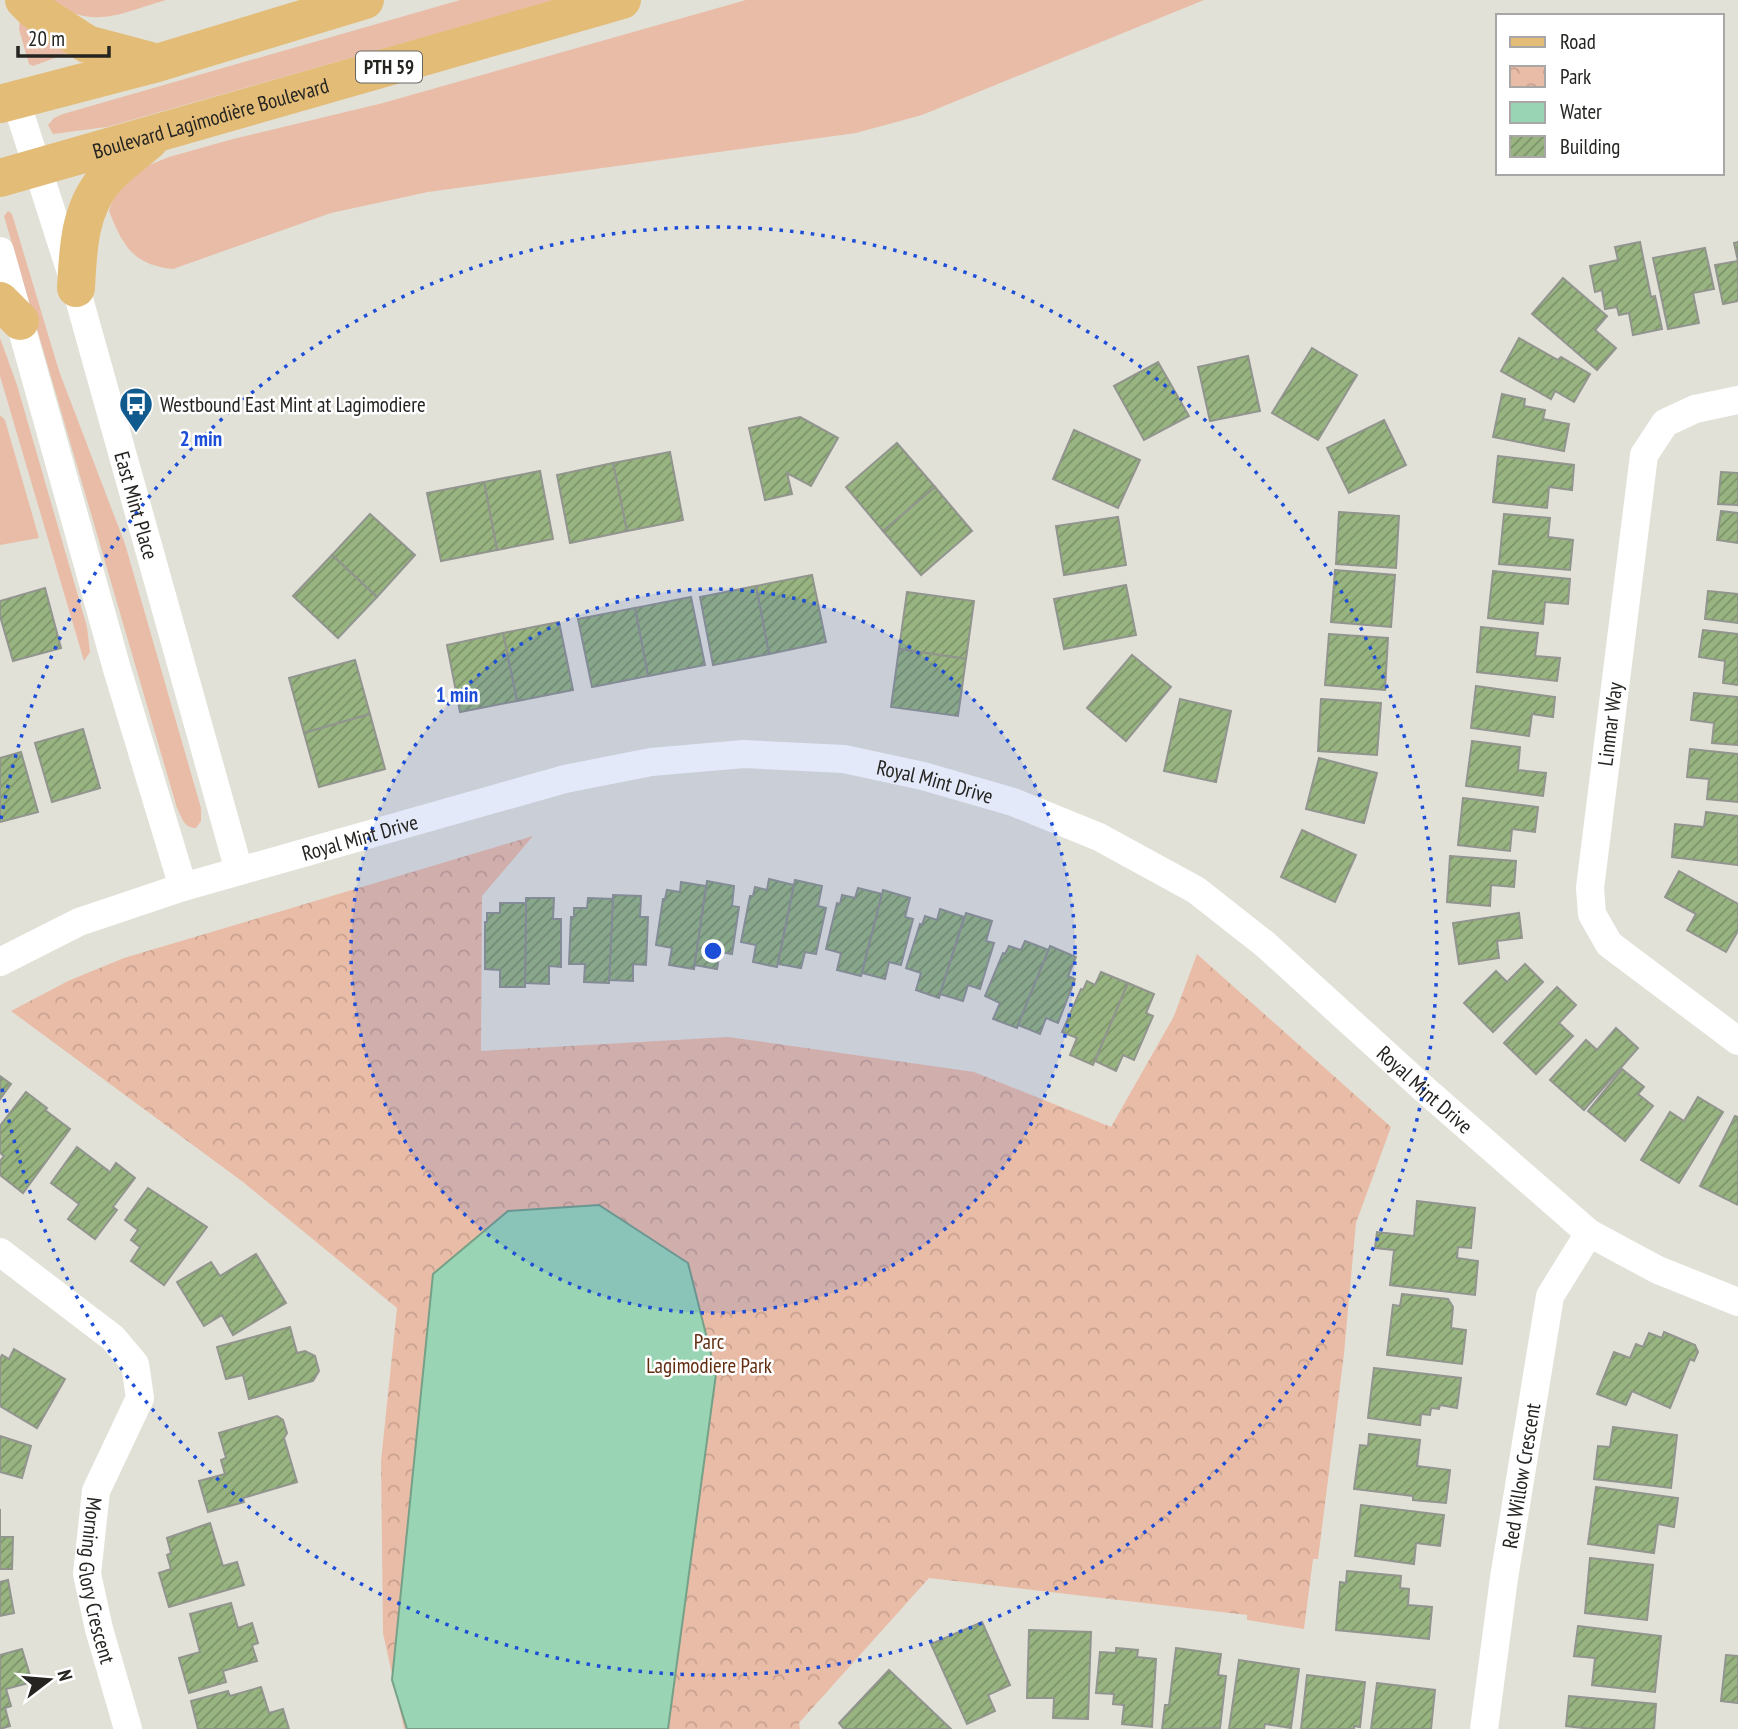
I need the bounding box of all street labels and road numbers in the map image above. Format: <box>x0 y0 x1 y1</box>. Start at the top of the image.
road number: PTH 59 <box>356 52 422 82</box>
street label: Boulevard Lagimodière Boulevard <box>89 71 332 164</box>
street label: East Mint Place <box>109 448 165 562</box>
street label: Linmar Way <box>1591 681 1629 767</box>
street label: Royal Mint Drive <box>874 753 996 809</box>
street label: Royal Mint Drive <box>299 808 421 866</box>
street label: Royal Mint Drive <box>1372 1039 1479 1139</box>
street label: Red Willow Crescent <box>1496 1401 1546 1550</box>
street label: Morning Glory Crescent <box>73 1496 122 1667</box>

